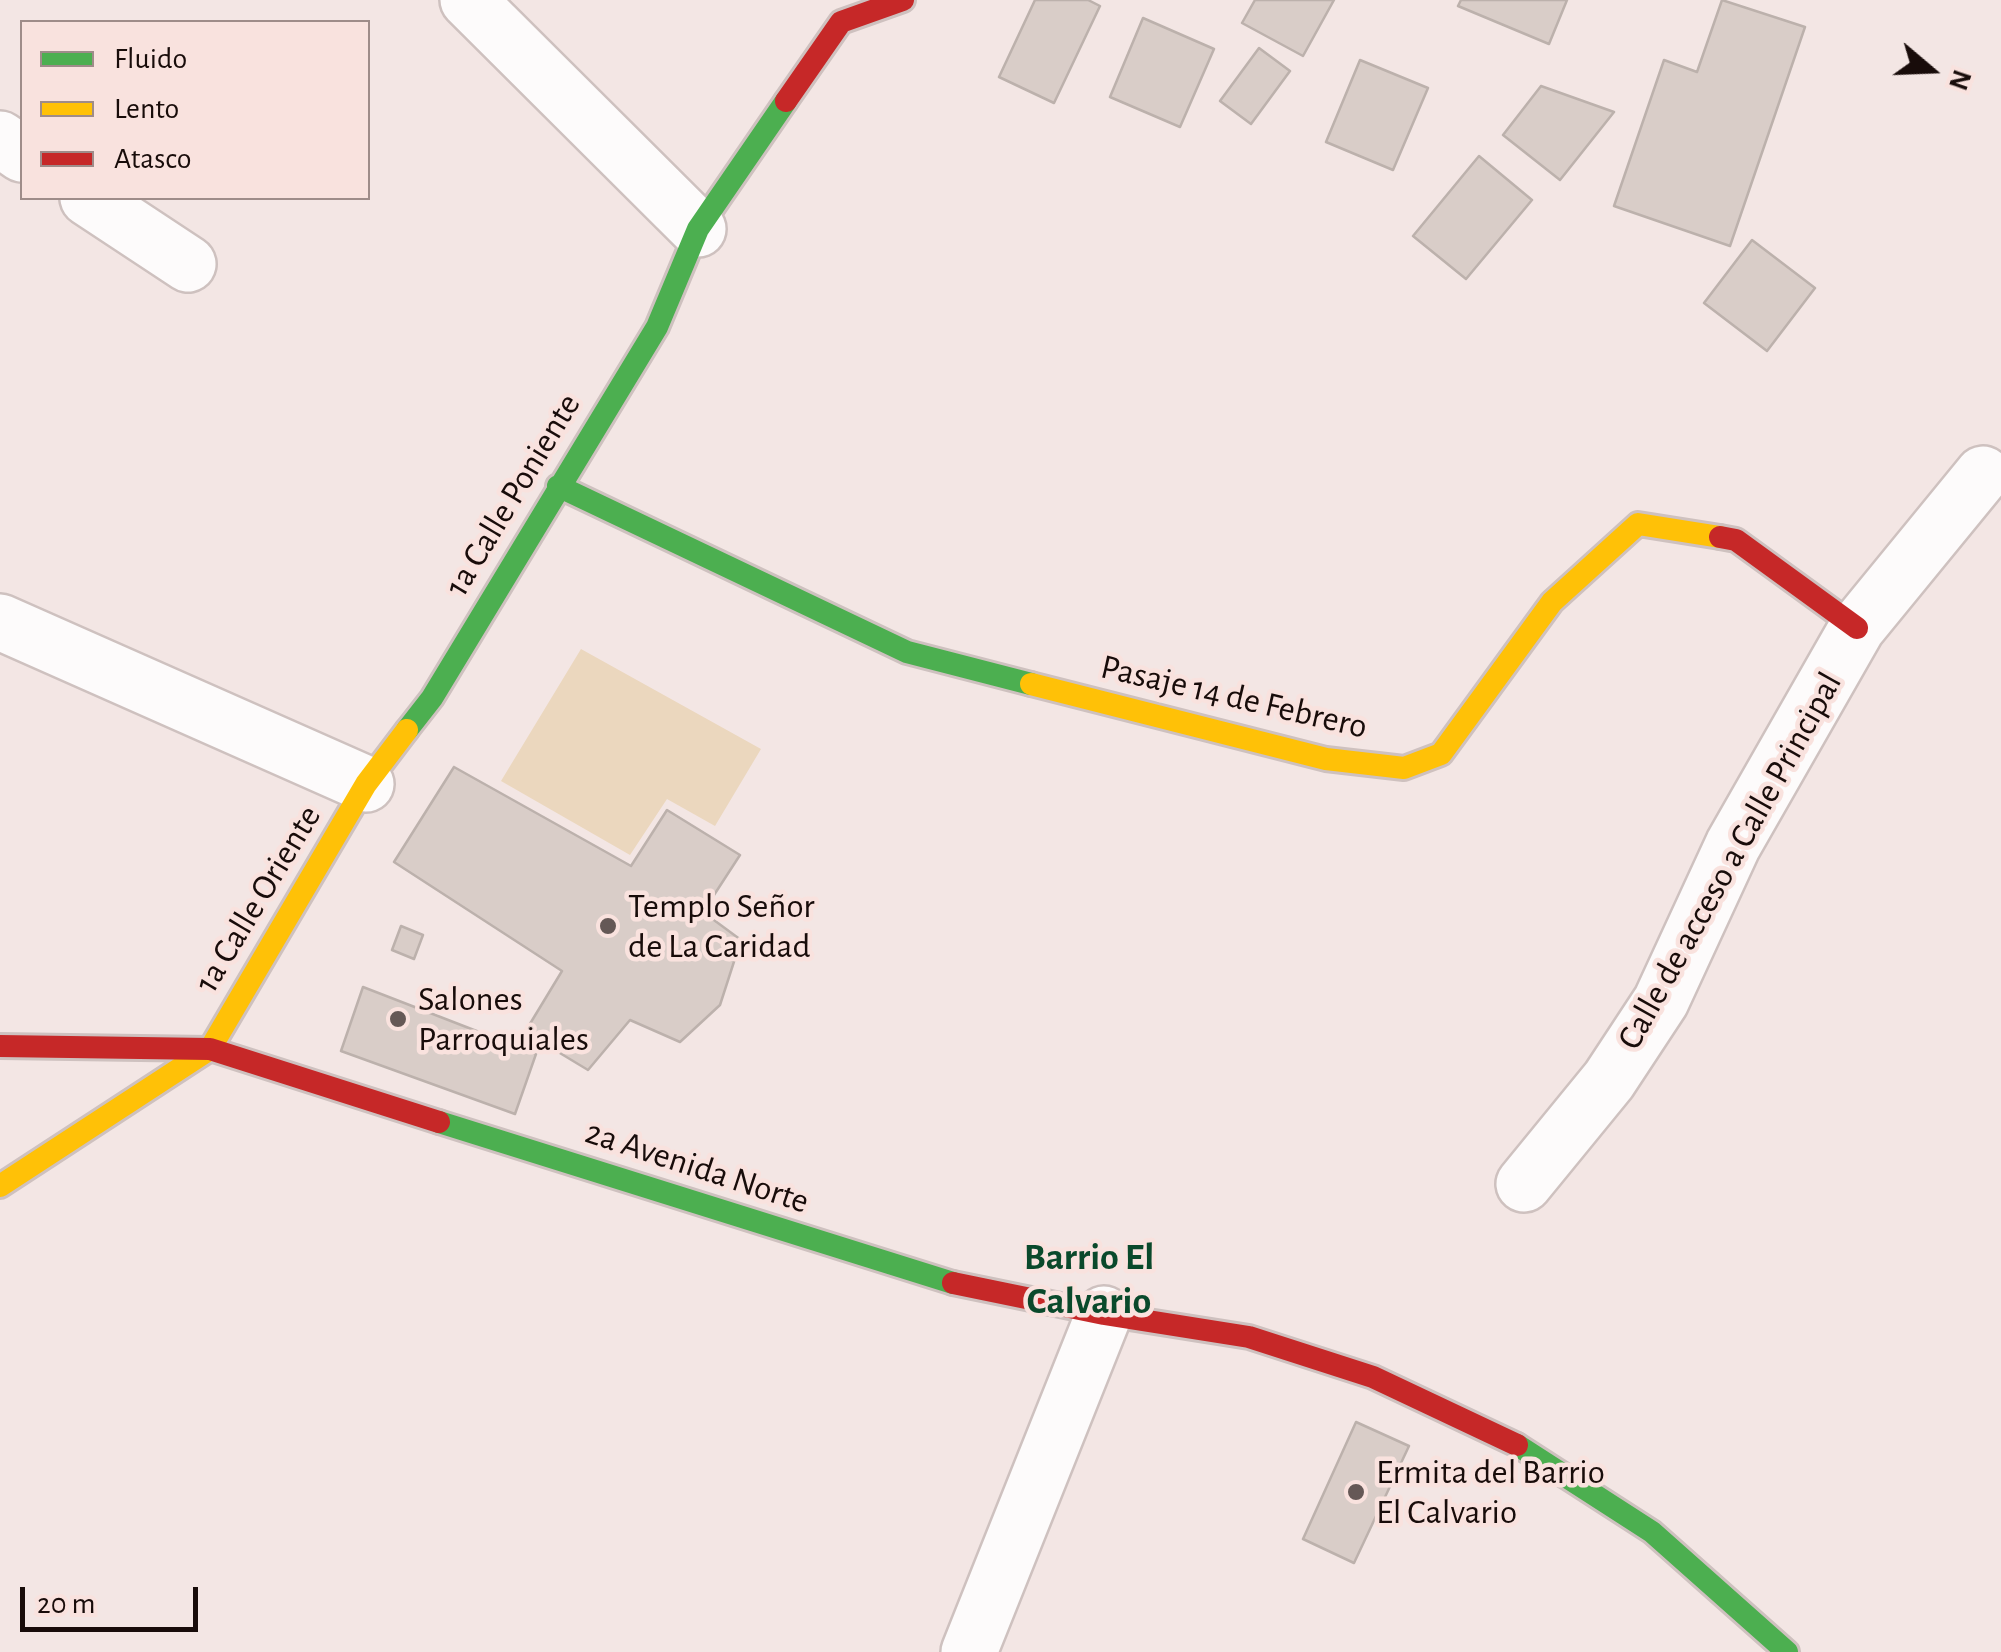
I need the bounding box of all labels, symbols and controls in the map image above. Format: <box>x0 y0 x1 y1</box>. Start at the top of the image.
legend <box>20 20 370 200</box>
north arrow <box>1881 20 1981 120</box>
text: Fluido <box>114 44 187 74</box>
text: N <box>1943 66 1976 94</box>
text: Lento <box>114 94 179 124</box>
text: Atasco <box>114 144 192 174</box>
street label: 1a Calle Poniente <box>436 386 590 604</box>
street label: Pasaje 14 de Febrero <box>1097 646 1371 748</box>
street label: Calle de acceso a Calle Principal <box>1609 665 1851 1057</box>
street label: 1a Calle Oriente <box>186 798 330 1000</box>
place label: Templo Señor de La Caridad <box>628 885 815 967</box>
marker: Templo Señor de La Caridad <box>597 915 619 937</box>
place label: Salones Parroquiales <box>418 978 589 1060</box>
marker: Salones Parroquiales <box>387 1008 409 1030</box>
street label: 2a Avenida Norte <box>580 1111 814 1223</box>
district label: Barrio El Calvario <box>1024 1235 1154 1324</box>
place label: Ermita del Barrio El Calvario <box>1376 1451 1605 1533</box>
marker: Ermita del Barrio El Calvario <box>1345 1481 1367 1503</box>
scale bar <box>25 1567 202 1629</box>
text: 20 m <box>37 1589 95 1619</box>

